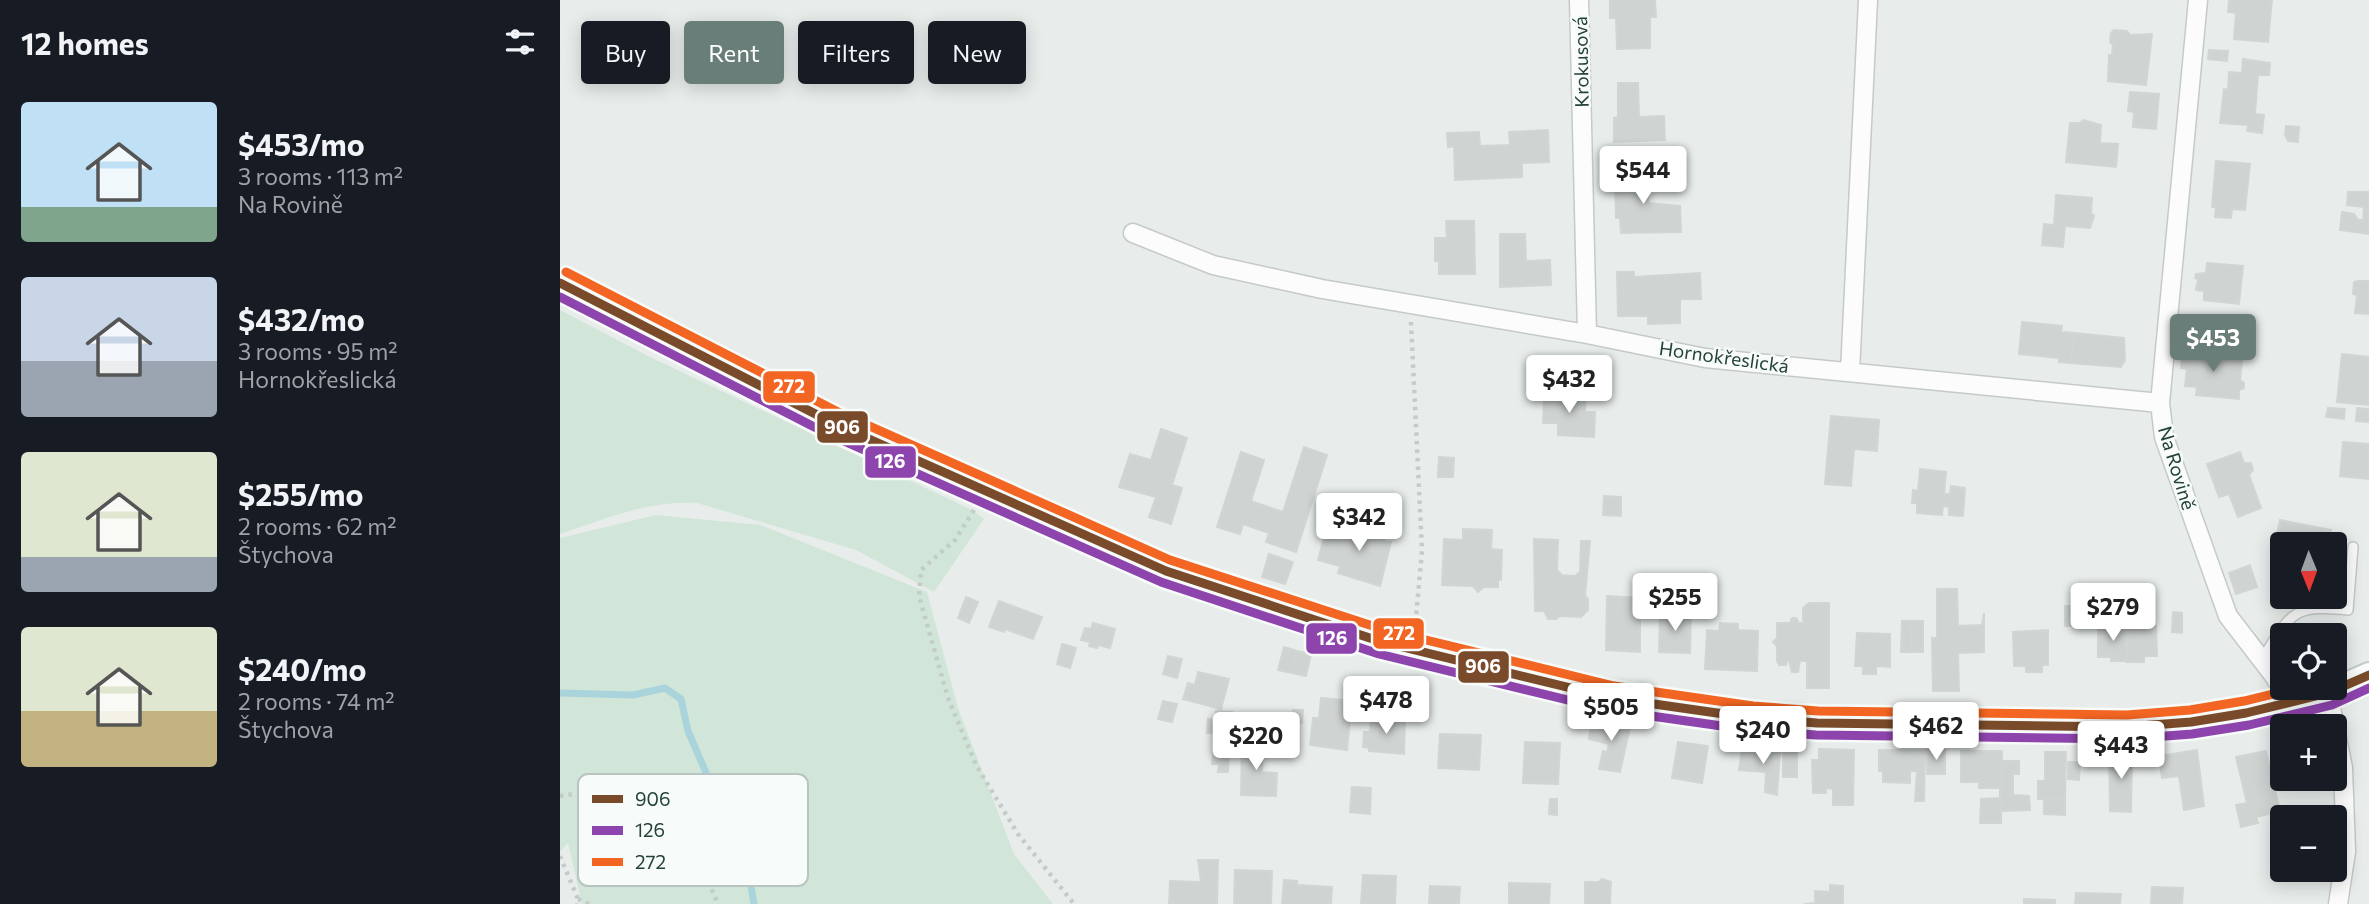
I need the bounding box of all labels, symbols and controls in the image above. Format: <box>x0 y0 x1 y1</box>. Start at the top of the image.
street label: Krokusová <box>1568 16 1593 108</box>
chip: Buy <box>581 21 670 84</box>
chip: Rent <box>684 21 784 84</box>
chip: Filters <box>798 21 914 84</box>
chip: New <box>928 21 1026 84</box>
icon: filters <box>501 23 539 61</box>
text: 12 homes <box>21 24 149 61</box>
text: $453/mo <box>238 125 365 162</box>
icon: home <box>77 130 161 214</box>
pin: $544 <box>1602 146 1684 206</box>
text: $544 <box>1616 155 1670 183</box>
text: 3 rooms · 113 m² <box>238 162 403 190</box>
text: Na Rovině <box>238 190 343 218</box>
text: $432/mo <box>238 300 365 337</box>
icon: home <box>77 305 161 389</box>
pin: $453 <box>2172 314 2254 374</box>
text: $453 <box>2186 323 2240 351</box>
street label: Hornokřeslická <box>1658 336 1790 377</box>
text: 3 rooms · 95 m² <box>238 337 397 365</box>
pin: $432 <box>1528 356 1610 415</box>
text: $432 <box>1542 364 1596 392</box>
text: Hornokřeslická <box>238 365 396 393</box>
line badge: 272 <box>762 370 816 404</box>
text: 272 <box>773 374 805 397</box>
line badge: 906 <box>816 410 869 444</box>
text: 906 <box>824 415 860 438</box>
street label: Na Rovině <box>2154 423 2201 513</box>
line badge: 126 <box>864 445 917 479</box>
text: 126 <box>874 449 906 472</box>
text: $255/mo <box>238 475 363 512</box>
icon: home <box>77 480 161 564</box>
pin: $342 <box>1318 494 1400 553</box>
text: $342 <box>1332 502 1386 530</box>
text: 2 rooms · 62 m² <box>238 512 397 540</box>
north arrow <box>2270 532 2347 609</box>
map controls <box>2270 532 2347 882</box>
text: Štychova <box>238 540 334 568</box>
pin: $255 <box>1634 574 1716 633</box>
text: $255 <box>1648 582 1702 610</box>
pin: $279 <box>2072 584 2154 643</box>
text: $279 <box>2087 592 2139 620</box>
line badge: 272 <box>1372 617 1425 650</box>
text: 272 <box>1383 621 1415 644</box>
line badge: 126 <box>1305 622 1358 655</box>
button: locate <box>2270 623 2347 700</box>
text: 126 <box>1316 626 1348 649</box>
text: $240/mo <box>238 650 366 687</box>
line badge: 906 <box>1457 650 1510 684</box>
text: 906 <box>1465 654 1501 677</box>
icon: home <box>77 655 161 739</box>
pin: $478 <box>1345 676 1427 736</box>
pin: $505 <box>1570 684 1652 743</box>
text: $478 <box>1359 685 1413 713</box>
text: 2 rooms · 74 m² <box>238 687 394 715</box>
text: $505 <box>1583 692 1639 720</box>
pin: $462 <box>1895 702 1977 762</box>
pin: $240 <box>1722 706 1804 766</box>
text: $462 <box>1909 711 1963 739</box>
pin: $220 <box>1215 712 1297 772</box>
button: + <box>2270 714 2347 791</box>
text: Štychova <box>238 715 334 743</box>
text: $240 <box>1735 715 1791 743</box>
text: $220 <box>1229 721 1283 749</box>
pin: $443 <box>2080 722 2162 781</box>
text: $443 <box>2094 730 2148 758</box>
legend <box>578 774 808 886</box>
text: 906 <box>635 787 670 810</box>
button: − <box>2270 805 2347 882</box>
text: 126 <box>635 818 665 841</box>
text: 272 <box>635 850 666 873</box>

